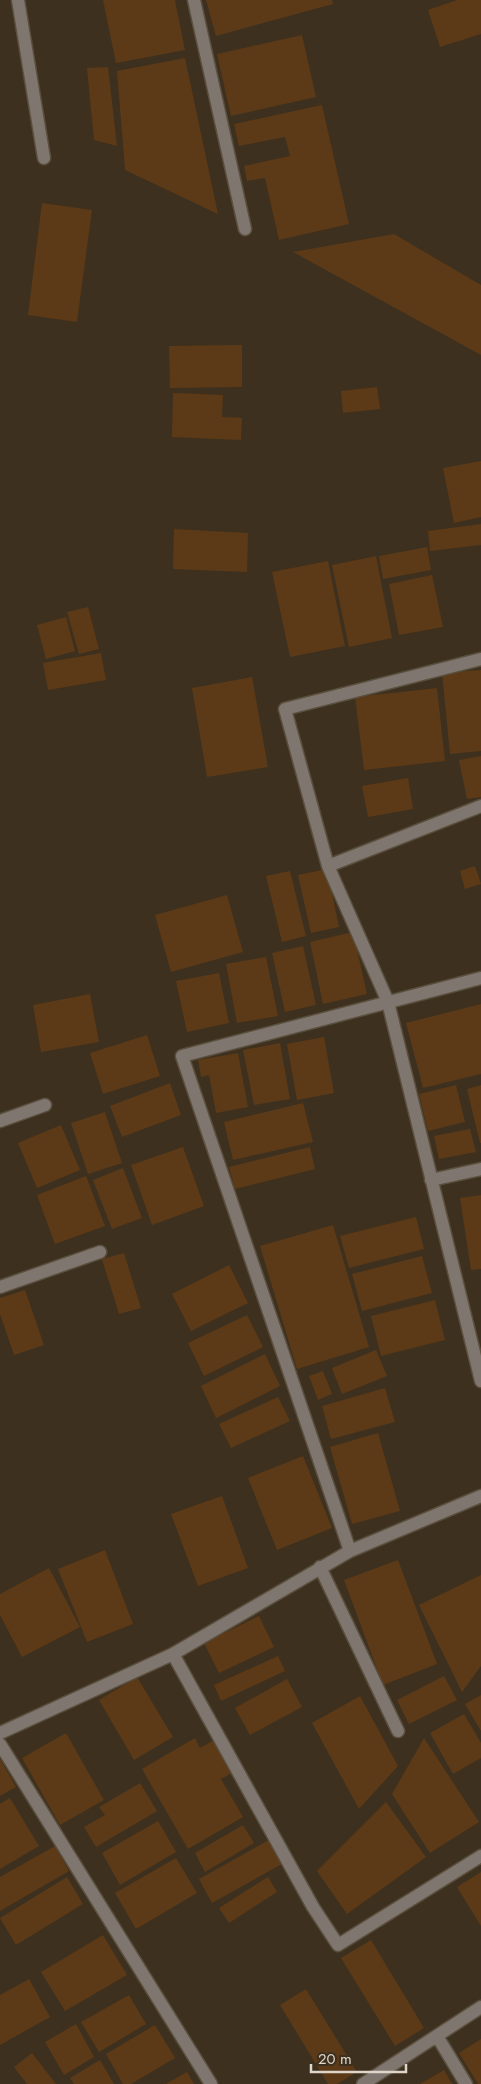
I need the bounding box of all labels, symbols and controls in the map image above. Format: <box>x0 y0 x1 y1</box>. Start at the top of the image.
scale bar <box>311 2042 406 2074</box>
text: 20 m <box>318 2048 352 2070</box>

